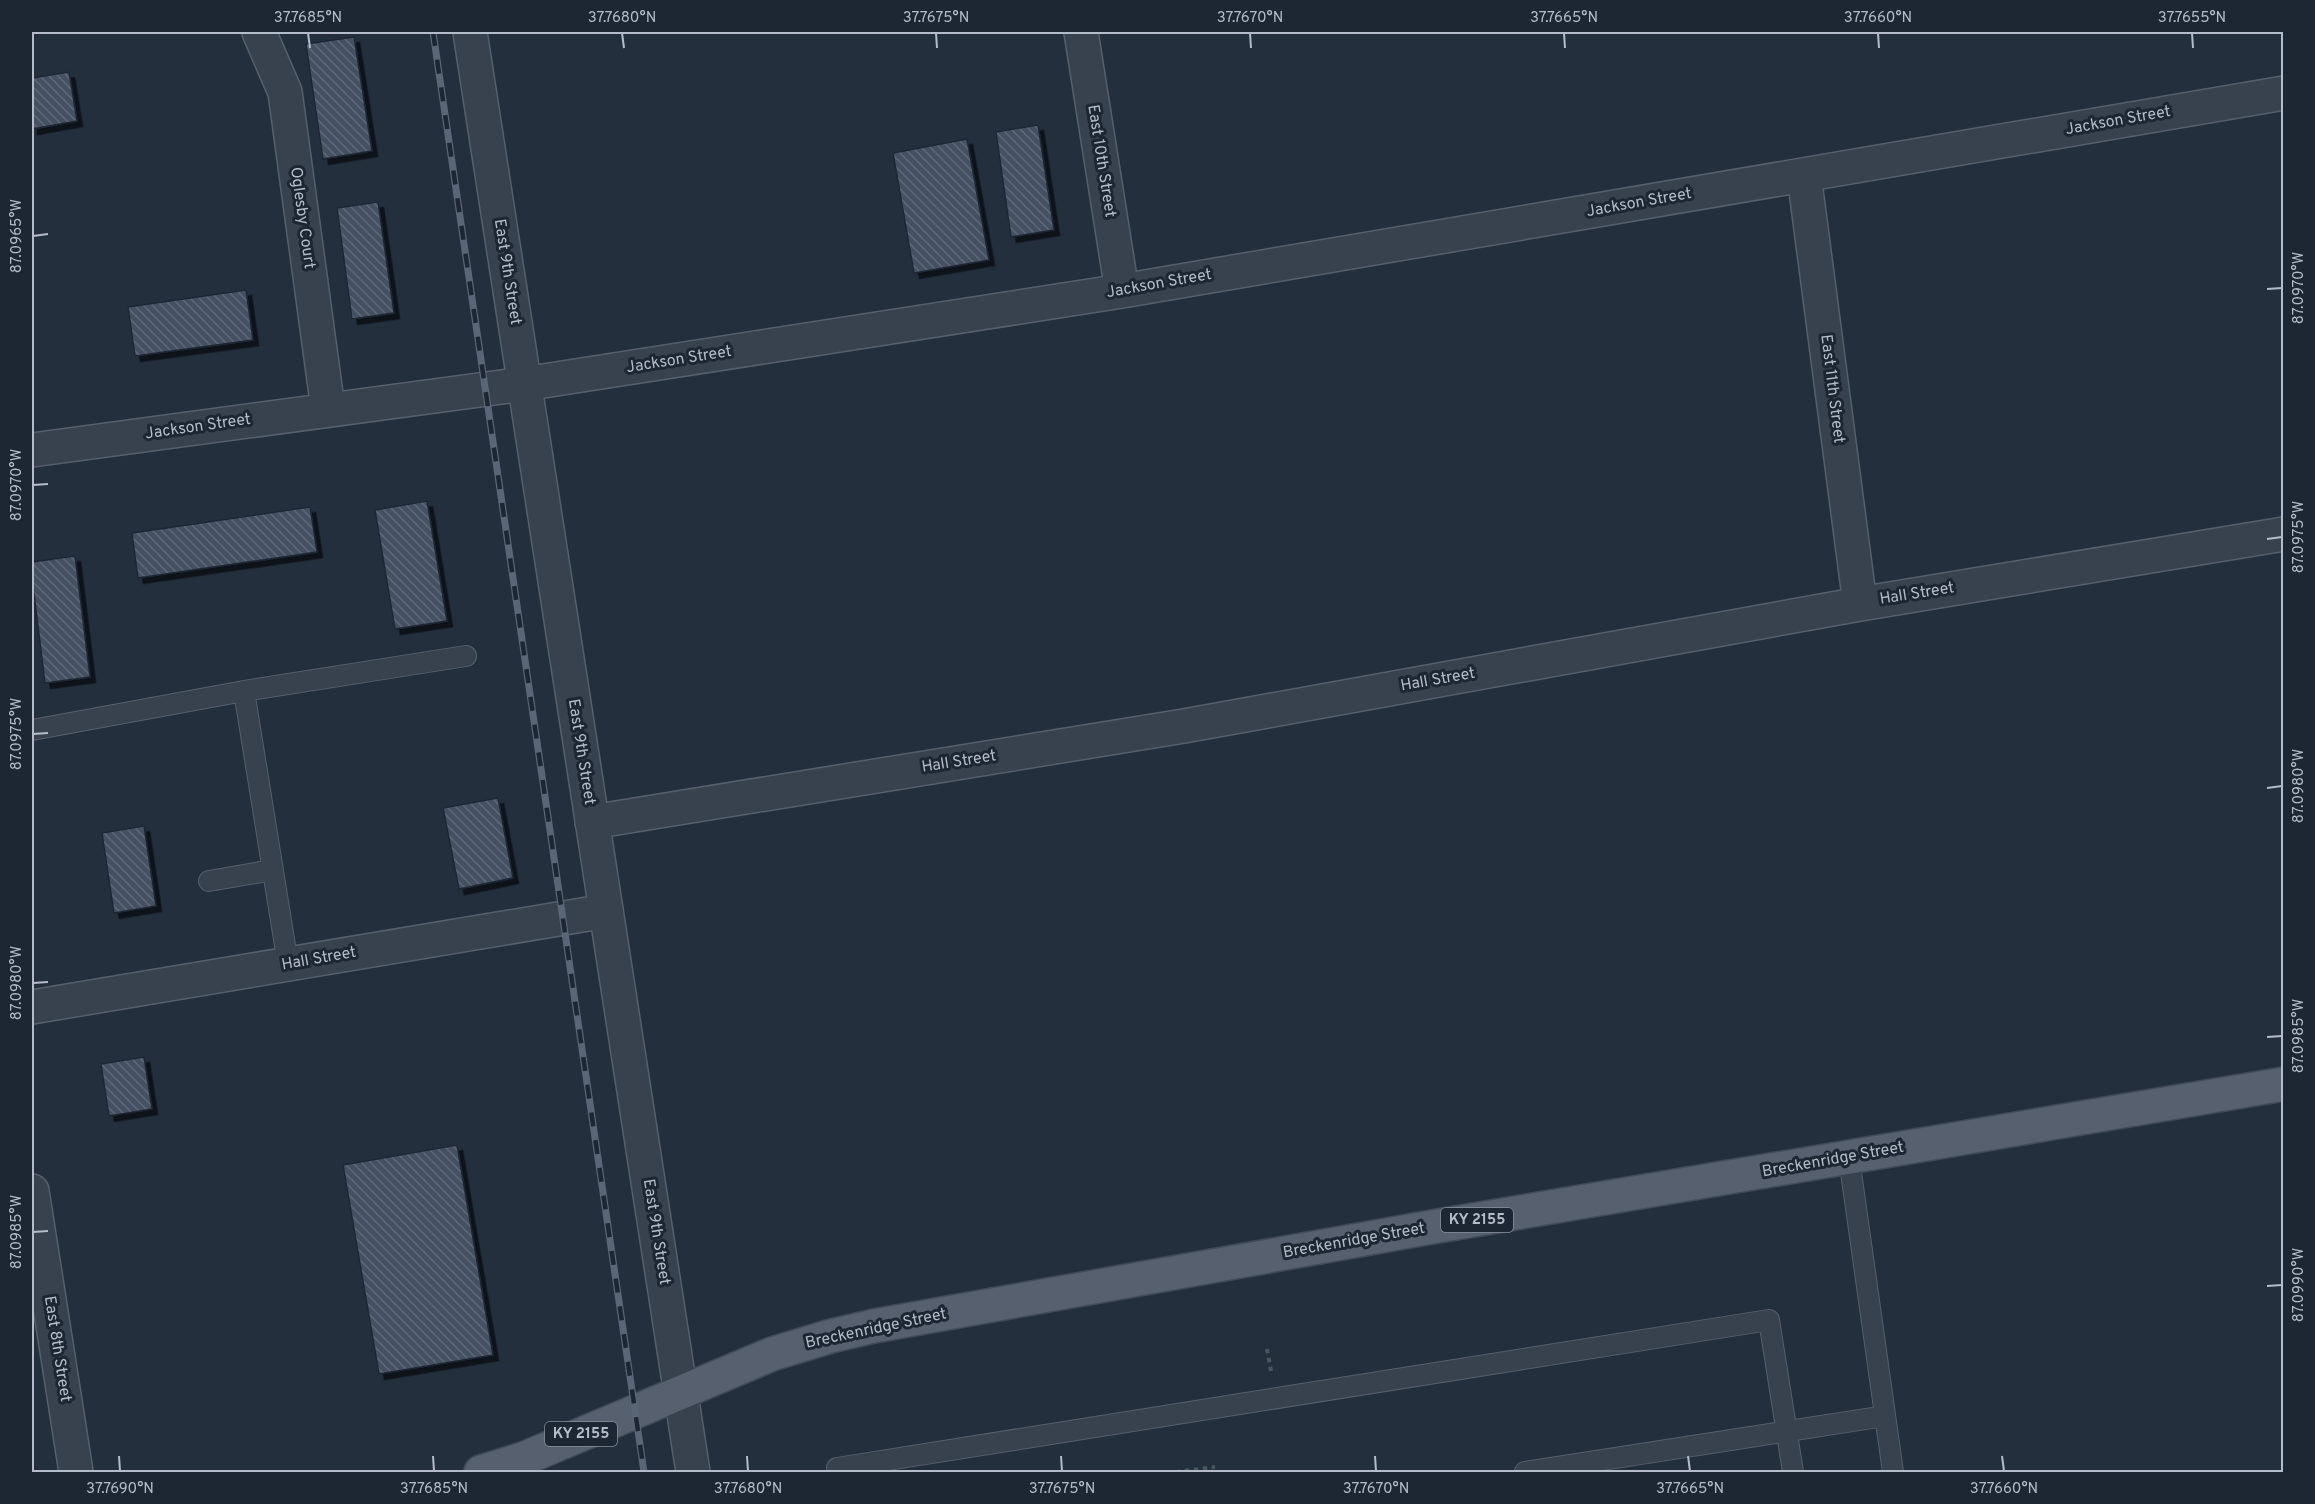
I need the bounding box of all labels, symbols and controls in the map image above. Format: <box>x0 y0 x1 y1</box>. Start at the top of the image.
text: 37.7685°N <box>274 9 342 28</box>
text: 37.7680°N <box>588 9 656 28</box>
text: 37.7675°N <box>903 9 969 28</box>
text: 37.7670°N <box>1217 9 1283 28</box>
text: 37.7665°N <box>1530 9 1598 28</box>
text: 37.7660°N <box>1844 9 1912 28</box>
text: 37.7655°N <box>2158 9 2226 28</box>
street label: Jackson Street <box>2064 102 2172 140</box>
street label: East 10th Street <box>1082 103 1120 219</box>
street label: Oglesby Court <box>285 166 319 270</box>
street label: Jackson Street <box>1585 184 1693 222</box>
text: 87.0965°W <box>8 199 27 273</box>
street label: East 9th Street <box>489 218 525 326</box>
text: 87.0970°W <box>2290 252 2309 324</box>
street label: Jackson Street <box>1105 265 1213 303</box>
street label: East 11th Street <box>1815 333 1849 445</box>
street label: Jackson Street <box>625 342 733 378</box>
street label: Jackson Street <box>144 410 252 444</box>
text: 87.0970°W <box>8 449 27 521</box>
text: 87.0975°W <box>2290 501 2309 573</box>
street label: Hall Street <box>1878 578 1956 610</box>
street label: Hall Street <box>1399 664 1477 696</box>
text: 87.0975°W <box>8 698 27 770</box>
street label: East 9th Street <box>563 698 599 806</box>
street label: Hall Street <box>920 746 998 778</box>
text: 87.0980°W <box>2290 749 2309 823</box>
street label: Hall Street <box>280 943 358 975</box>
text: 87.0980°W <box>8 946 27 1020</box>
text: 87.0985°W <box>2290 999 2309 1073</box>
street label: Breckenridge Street <box>1760 1138 1906 1182</box>
street label: East 9th Street <box>638 1178 674 1286</box>
text: 87.0985°W <box>8 1195 27 1269</box>
road number: KY 2155 <box>1441 1208 1513 1232</box>
street label: Breckenridge Street <box>1281 1219 1427 1263</box>
text: 87.0990°W <box>2290 1248 2309 1322</box>
street label: East 8th Street <box>39 1295 75 1403</box>
street label: Breckenridge Street <box>804 1304 948 1354</box>
road number: KY 2155 <box>545 1422 617 1446</box>
text: 37.7690°N <box>86 1480 154 1499</box>
text: 37.7685°N <box>400 1480 468 1499</box>
text: 37.7680°N <box>714 1480 782 1499</box>
text: 37.7675°N <box>1029 1480 1095 1499</box>
text: 37.7670°N <box>1343 1480 1409 1499</box>
text: 37.7665°N <box>1656 1480 1724 1499</box>
text: 37.7660°N <box>1970 1480 2038 1499</box>

